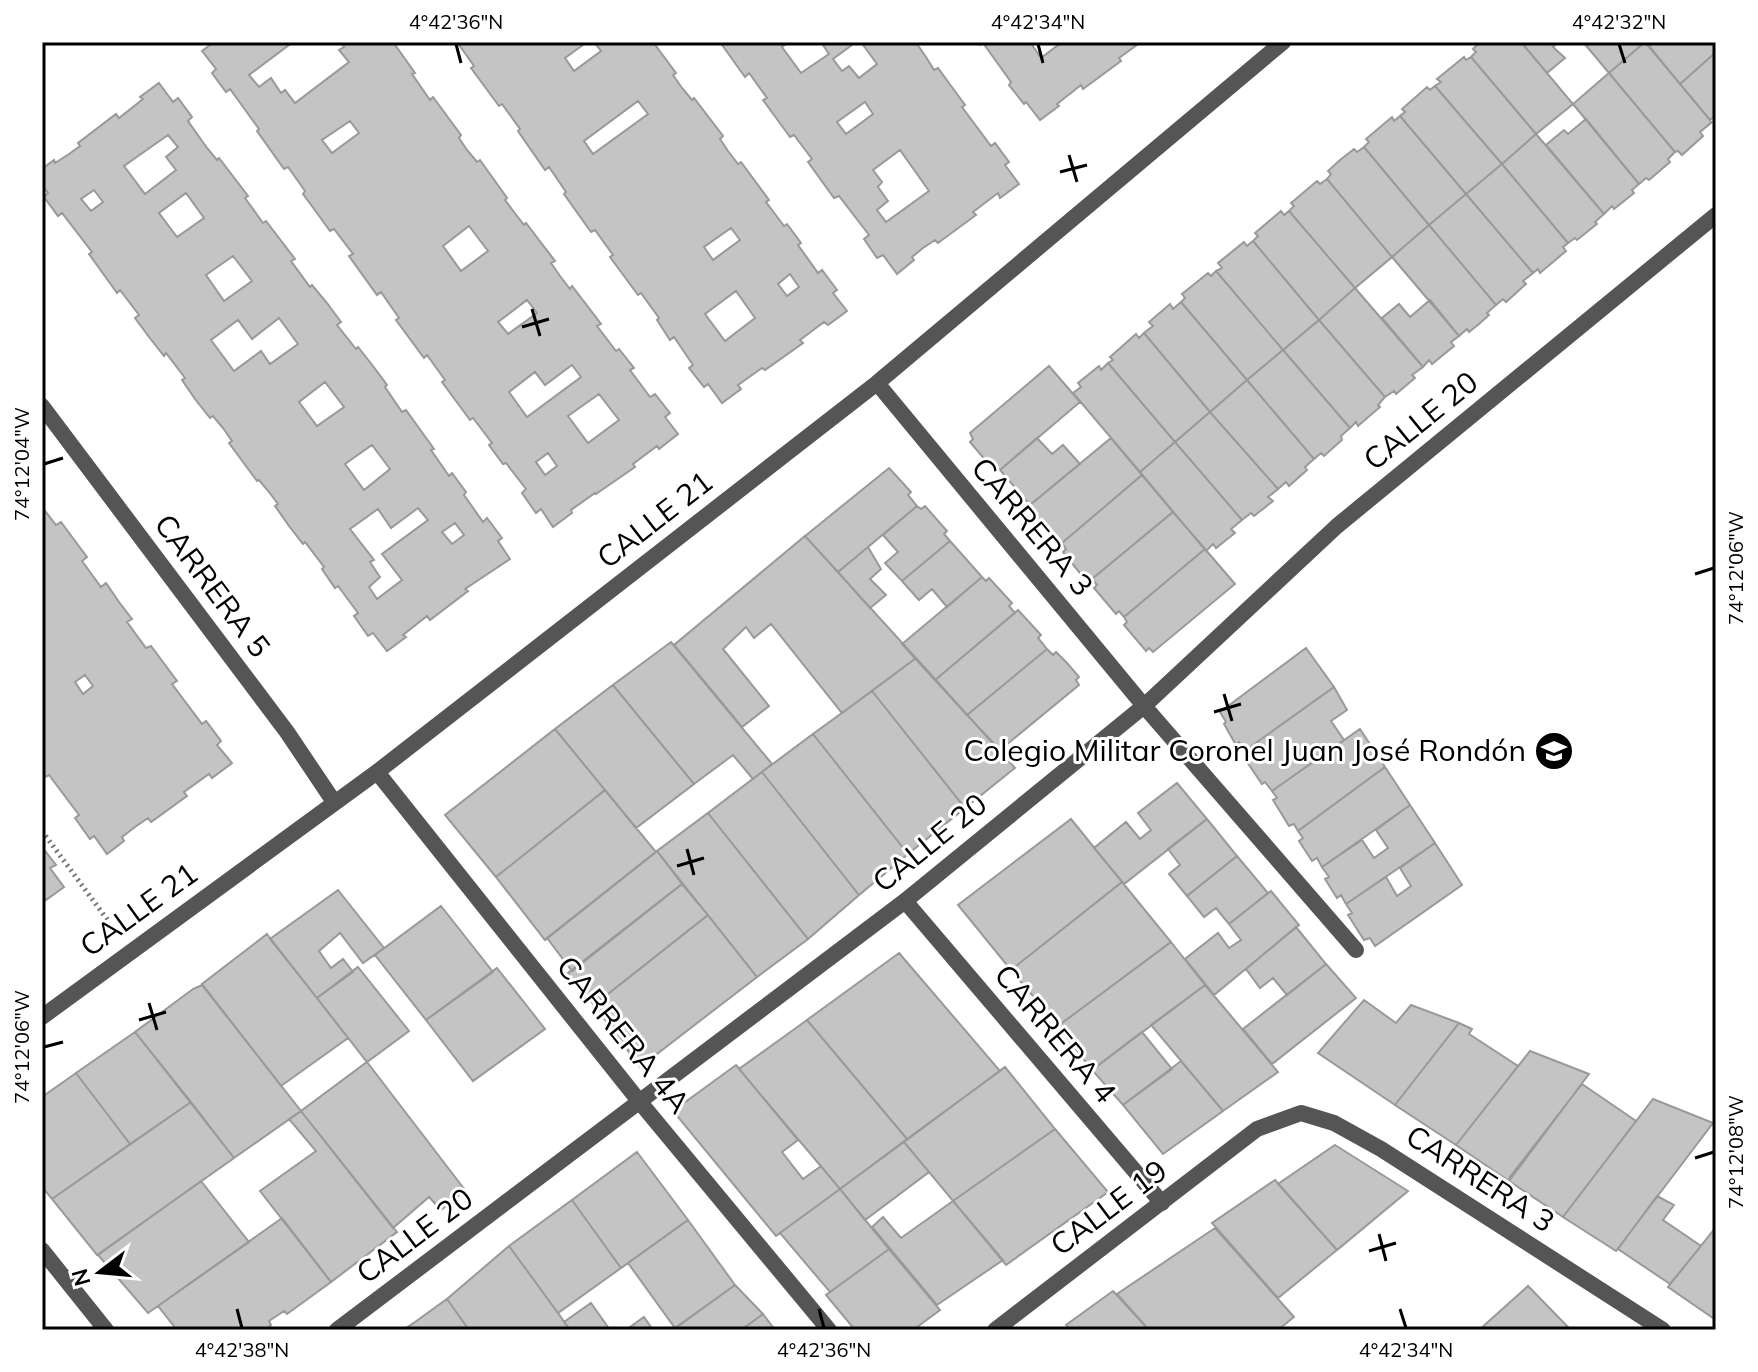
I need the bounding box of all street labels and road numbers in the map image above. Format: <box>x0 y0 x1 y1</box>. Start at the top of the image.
street label: CALLE 20 <box>1355 363 1485 478</box>
street label: CARRERA 3 <box>964 449 1102 603</box>
street label: CALLE 21 <box>589 462 720 576</box>
street label: CARRERA 5 <box>147 506 279 665</box>
street label: CALLE 20 <box>864 785 994 900</box>
street label: CALLE 21 <box>72 854 205 965</box>
street label: CARRERA 4A <box>549 948 699 1121</box>
street label: CARRERA 4 <box>987 956 1125 1110</box>
street label: CARRERA 3 <box>1399 1116 1562 1240</box>
street label: CALLE 19 <box>1043 1151 1174 1263</box>
street label: CALLE 20 <box>349 1179 480 1291</box>

